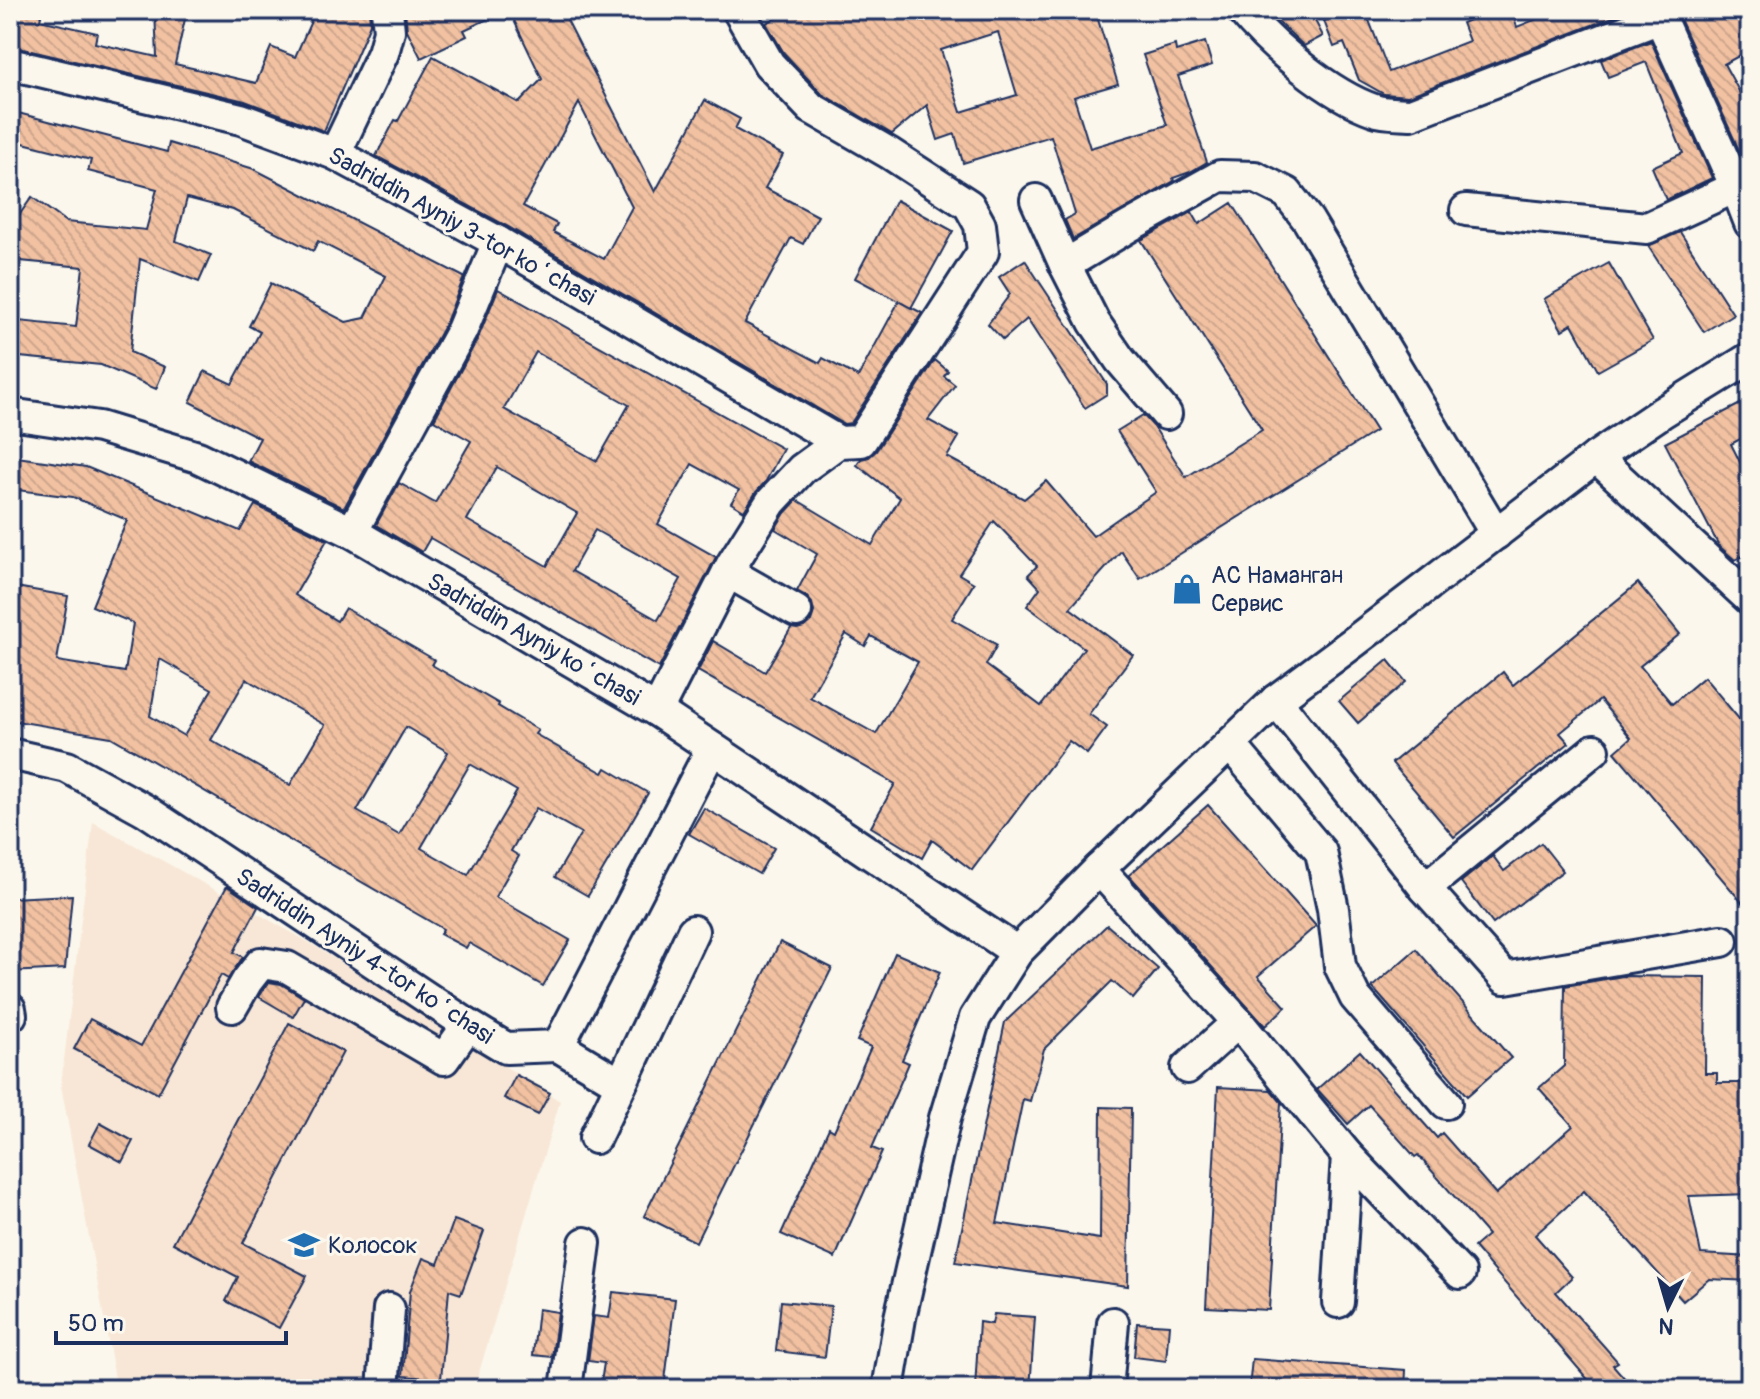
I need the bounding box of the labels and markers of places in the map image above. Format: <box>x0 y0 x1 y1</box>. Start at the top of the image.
place label: АС Наманган Сервис <box>1211 561 1343 618</box>
shop icon: АС Наманган Сервис <box>1170 572 1204 606</box>
school or university icon: Колосок <box>287 1228 321 1262</box>
place label: Колосок <box>328 1231 418 1260</box>

